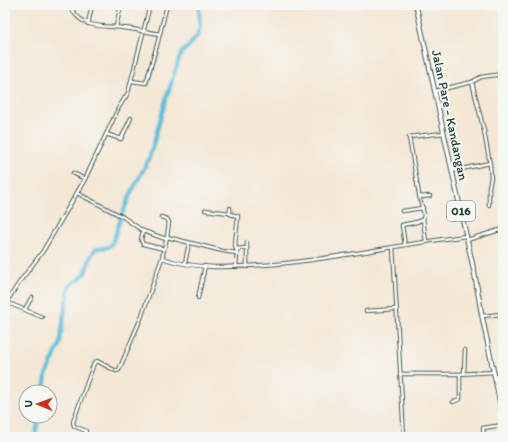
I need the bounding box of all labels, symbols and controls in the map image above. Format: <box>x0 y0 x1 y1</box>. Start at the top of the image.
street label: Jalan Pare - Kandangan <box>429 48 471 182</box>
road number: 016 <box>447 201 475 221</box>
north arrow <box>18 384 58 424</box>
text: U <box>22 400 35 408</box>

